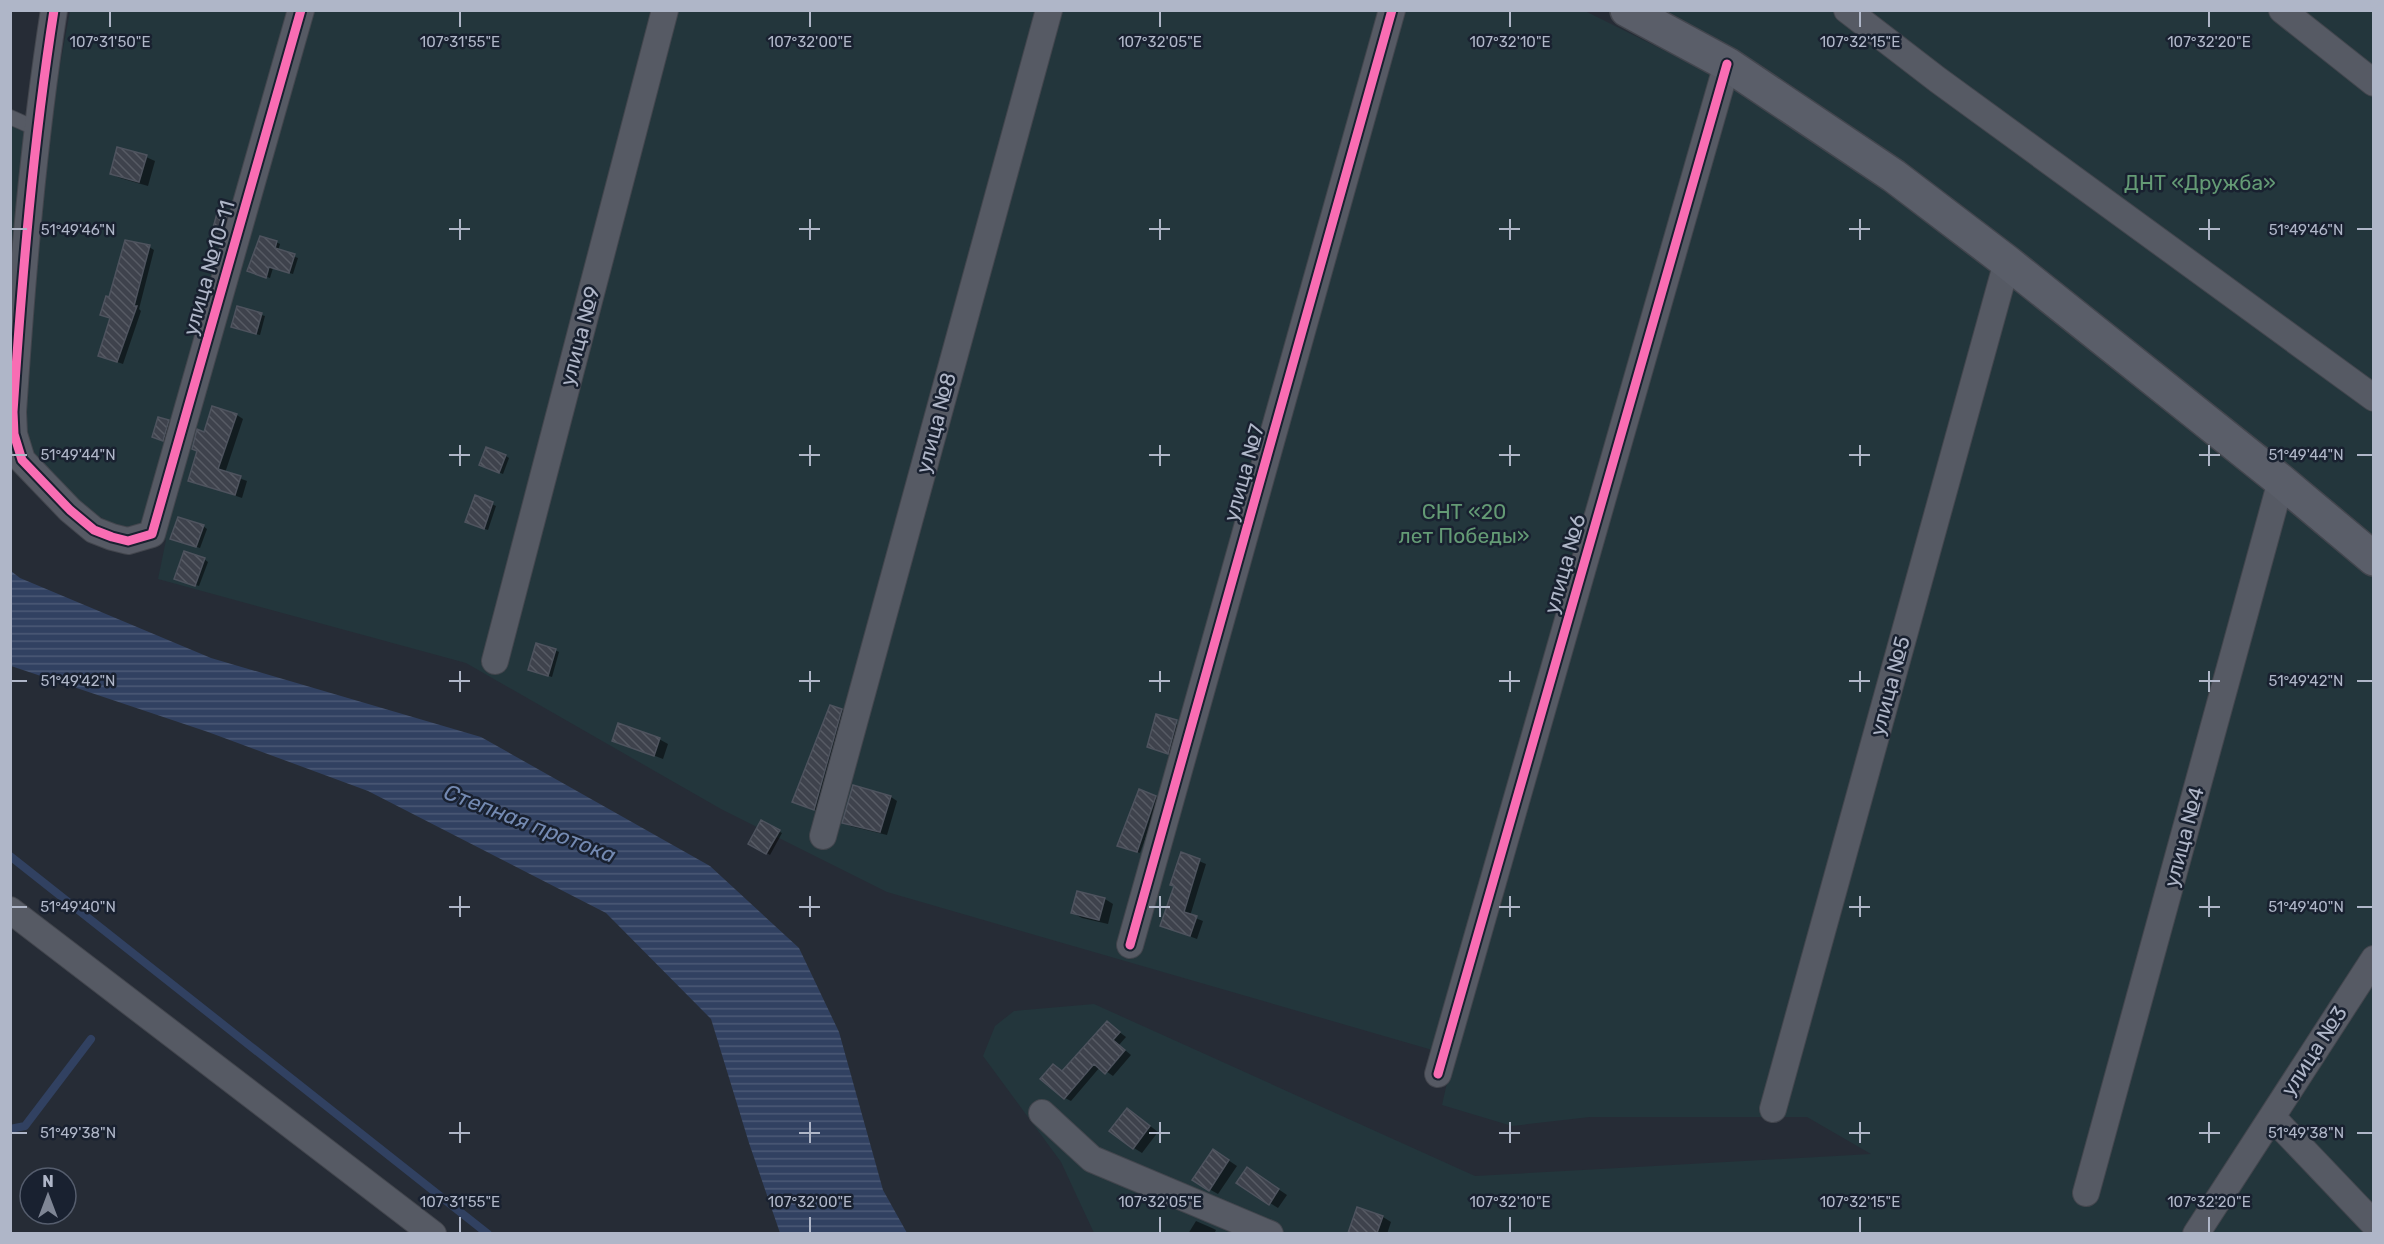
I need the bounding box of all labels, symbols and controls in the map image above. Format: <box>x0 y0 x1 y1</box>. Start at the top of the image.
text: 107°31'50"E <box>69 33 151 51</box>
text: 107°31'55"E <box>420 33 500 51</box>
text: 107°32'00"E <box>768 33 852 51</box>
text: 107°32'05"E <box>1118 33 1202 51</box>
text: 107°32'10"E <box>1469 33 1551 51</box>
text: 107°32'15"E <box>1820 33 1900 51</box>
text: 107°32'20"E <box>2167 33 2251 51</box>
park label: ДНТ «Дружба» <box>2124 170 2276 195</box>
street label: улица №10-11 <box>177 197 240 338</box>
text: 51°49'46"N <box>41 221 115 239</box>
text: 51°49'46"N <box>2269 221 2343 239</box>
street label: улица №9 <box>554 283 605 389</box>
street label: улица №8 <box>910 370 961 476</box>
street label: улица №7 <box>1218 421 1269 524</box>
text: 51°49'44"N <box>40 446 116 464</box>
text: 51°49'44"N <box>2268 446 2344 464</box>
park label: СНТ «20 лет Победы» <box>1398 499 1530 548</box>
street label: улица №6 <box>1538 511 1591 617</box>
street label: улица №5 <box>1864 633 1915 739</box>
text: 51°49'42"N <box>40 672 116 690</box>
text: 51°49'42"N <box>2268 672 2344 690</box>
water label: Степная протока <box>440 778 620 869</box>
street label: улица №4 <box>2158 784 2209 890</box>
text: 51°49'40"N <box>40 898 116 916</box>
text: 51°49'40"N <box>2268 898 2344 916</box>
street label: улица №3 <box>2275 1001 2352 1101</box>
text: 51°49'38"N <box>40 1124 116 1142</box>
text: 51°49'38"N <box>2268 1124 2344 1142</box>
north arrow <box>18 1166 78 1226</box>
text: N <box>42 1172 54 1191</box>
text: 107°31'55"E <box>420 1193 500 1211</box>
text: 107°32'00"E <box>768 1193 852 1211</box>
text: 107°32'05"E <box>1118 1193 1202 1211</box>
text: 107°32'10"E <box>1469 1193 1551 1211</box>
text: 107°32'15"E <box>1820 1193 1900 1211</box>
text: 107°32'20"E <box>2167 1193 2251 1211</box>

